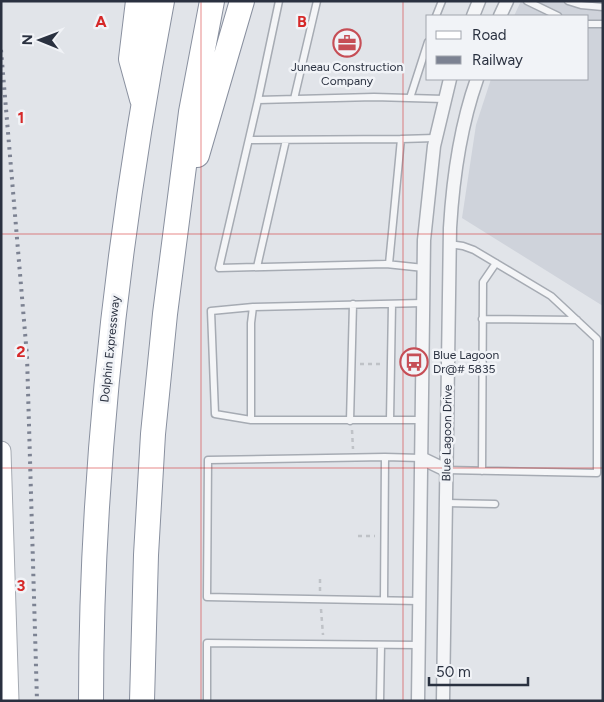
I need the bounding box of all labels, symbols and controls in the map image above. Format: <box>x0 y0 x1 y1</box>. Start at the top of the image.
text: A <box>95 12 107 31</box>
text: B <box>297 12 307 31</box>
north arrow <box>15 15 65 65</box>
legend <box>426 15 589 80</box>
text: Road <box>472 26 507 44</box>
office icon: Juneau Construction Company <box>332 28 362 58</box>
text: N <box>19 34 36 45</box>
text: Railway <box>472 51 523 69</box>
place label: Juneau Construction Company <box>291 60 404 88</box>
text: 1 <box>18 108 24 127</box>
street label: Dolphin Expressway <box>97 294 123 403</box>
text: 2 <box>16 342 26 361</box>
bus stop icon: Blue Lagoon Dr@# 5835 <box>399 347 429 377</box>
place label: Blue Lagoon Dr@# 5835 <box>433 348 500 376</box>
street label: Blue Lagoon Drive <box>439 384 455 482</box>
text: 3 <box>17 576 26 595</box>
scale bar <box>429 654 528 686</box>
text: 50 m <box>436 663 471 681</box>

